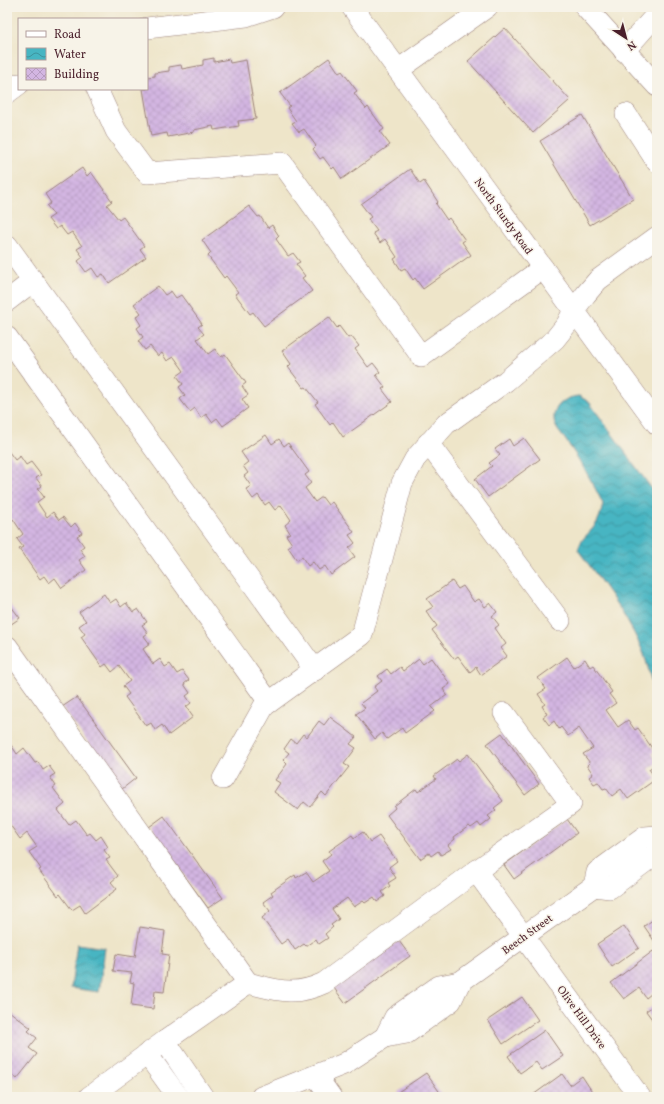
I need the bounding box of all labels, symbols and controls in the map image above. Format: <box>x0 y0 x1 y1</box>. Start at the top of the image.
legend <box>18 18 148 90</box>
north arrow <box>606 18 646 58</box>
text: Road <box>54 27 81 43</box>
text: N <box>623 36 639 53</box>
text: Water <box>54 47 86 63</box>
text: Building <box>54 67 99 83</box>
street label: North Sturdy Road <box>470 176 536 258</box>
street label: Beech Street <box>499 912 556 959</box>
street label: Olive Hill Drive <box>553 983 609 1053</box>

